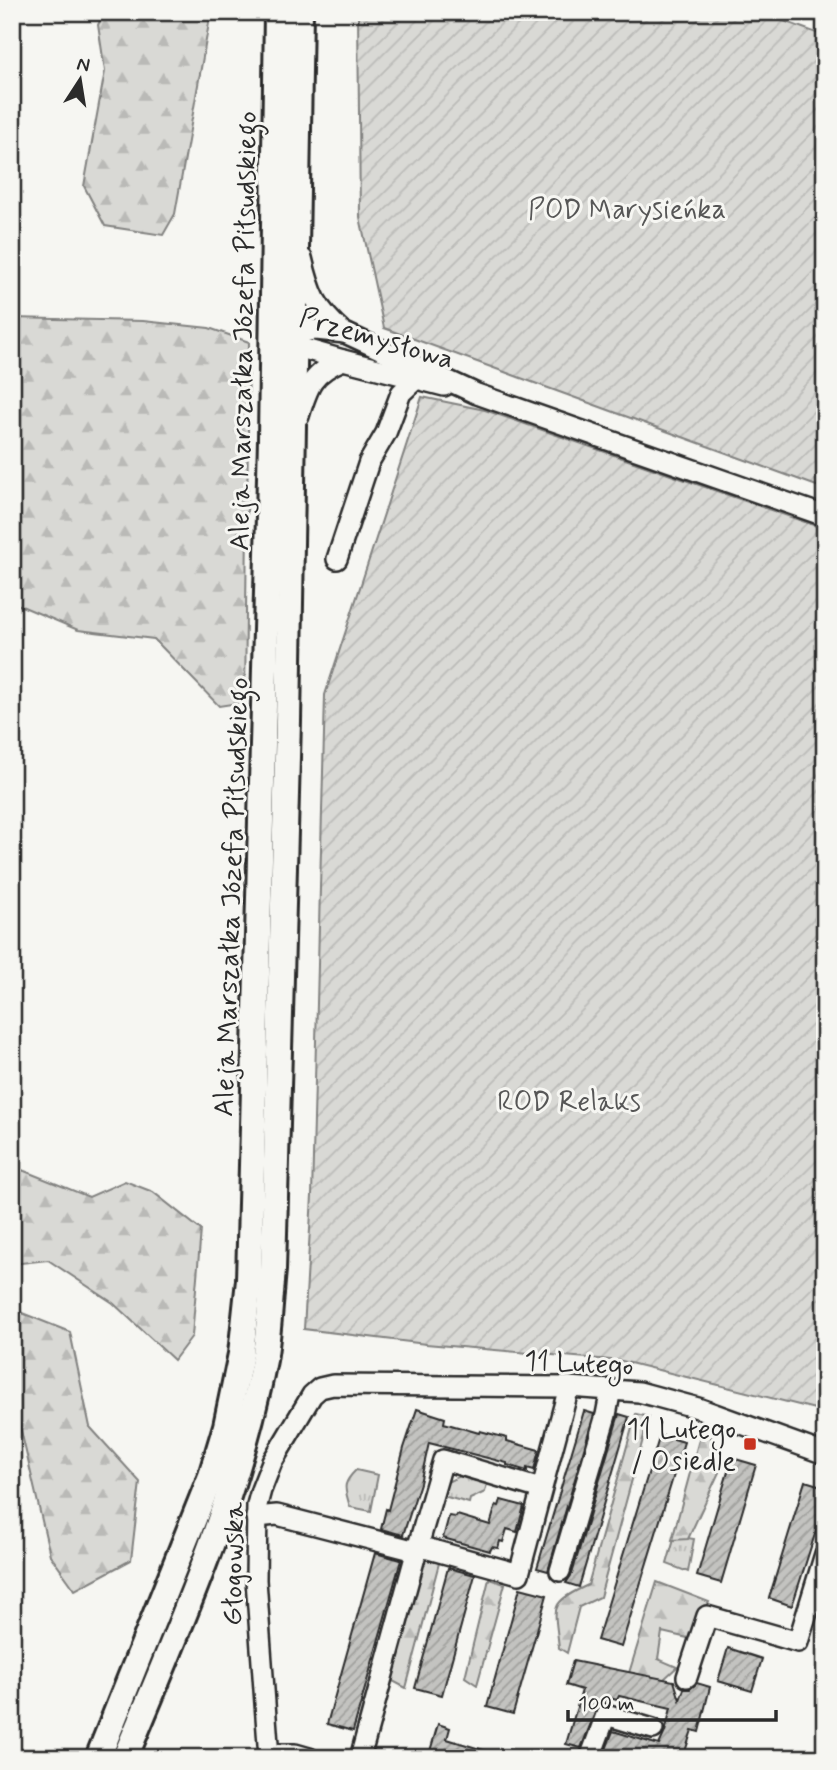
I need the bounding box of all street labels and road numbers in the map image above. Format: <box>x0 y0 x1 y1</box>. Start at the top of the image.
street label: Aleja Marszałka Józefa Piłsudskiego <box>222 111 270 551</box>
street label: Przemysłowa <box>295 300 458 379</box>
street label: Aleja Marszałka Józefa Piłsudskiego <box>206 677 262 1118</box>
street label: 11 Lutego <box>523 1343 634 1388</box>
street label: Głogowska <box>215 1502 254 1626</box>

